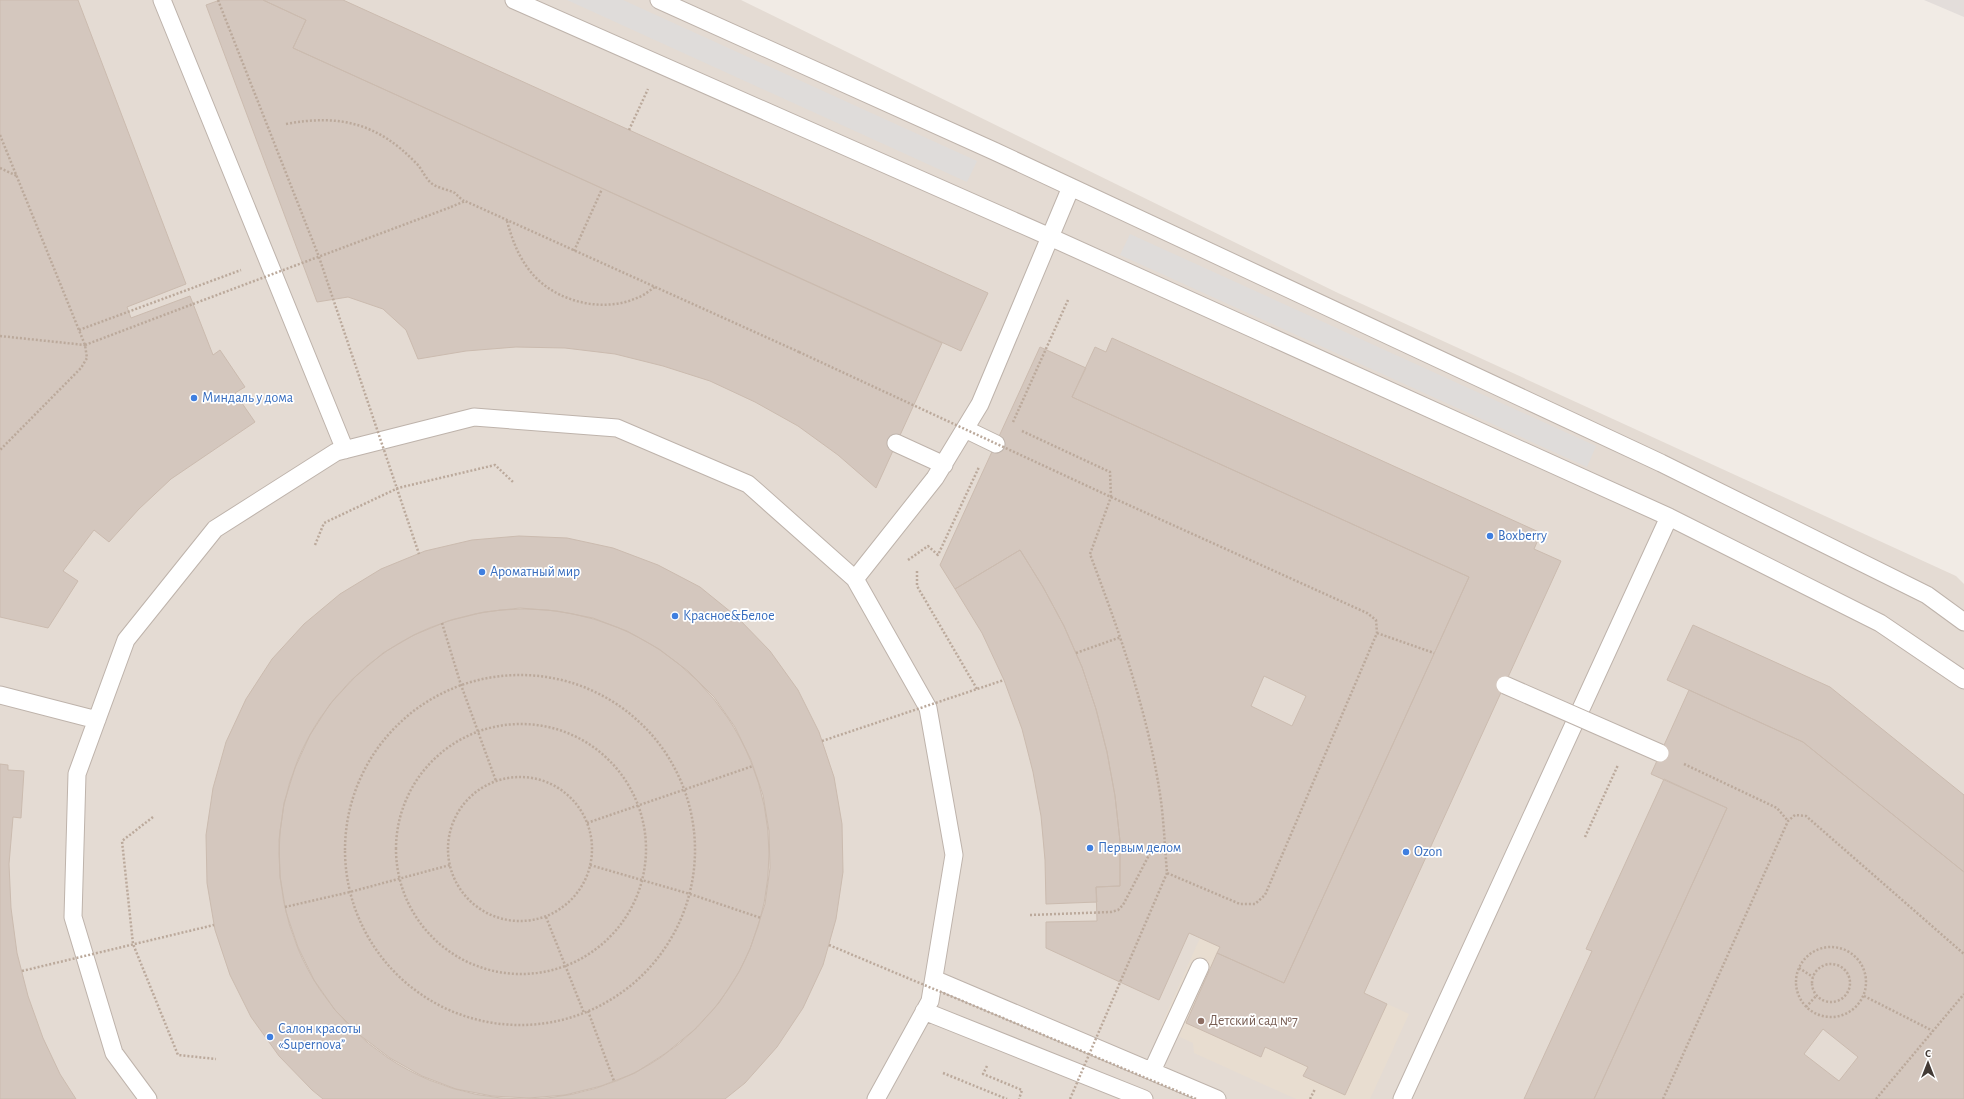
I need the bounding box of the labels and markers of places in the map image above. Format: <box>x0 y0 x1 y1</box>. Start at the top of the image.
place label: Миндаль у дома <box>202 391 294 405</box>
marker: Миндаль у дома <box>189 393 199 403</box>
place label: Boxberry <box>1498 529 1547 543</box>
marker: Boxberry <box>1485 531 1495 541</box>
place label: Ароматный мир <box>490 565 580 579</box>
marker: Ароматный мир <box>477 567 487 577</box>
place label: Красное&Белое <box>683 609 775 623</box>
marker: Красное&Белое <box>670 611 680 621</box>
place label: Первым делом <box>1098 841 1181 855</box>
marker: Первым делом <box>1085 843 1095 853</box>
place label: Ozon <box>1414 845 1442 859</box>
marker: Ozon <box>1401 847 1411 857</box>
place label: Детский сад №7 <box>1209 1014 1298 1028</box>
marker: Детский сад №7 <box>1196 1016 1206 1026</box>
place label: Салон красоты «Supernova” <box>278 1022 361 1052</box>
marker: Салон красоты «Supernova” <box>265 1032 275 1042</box>

